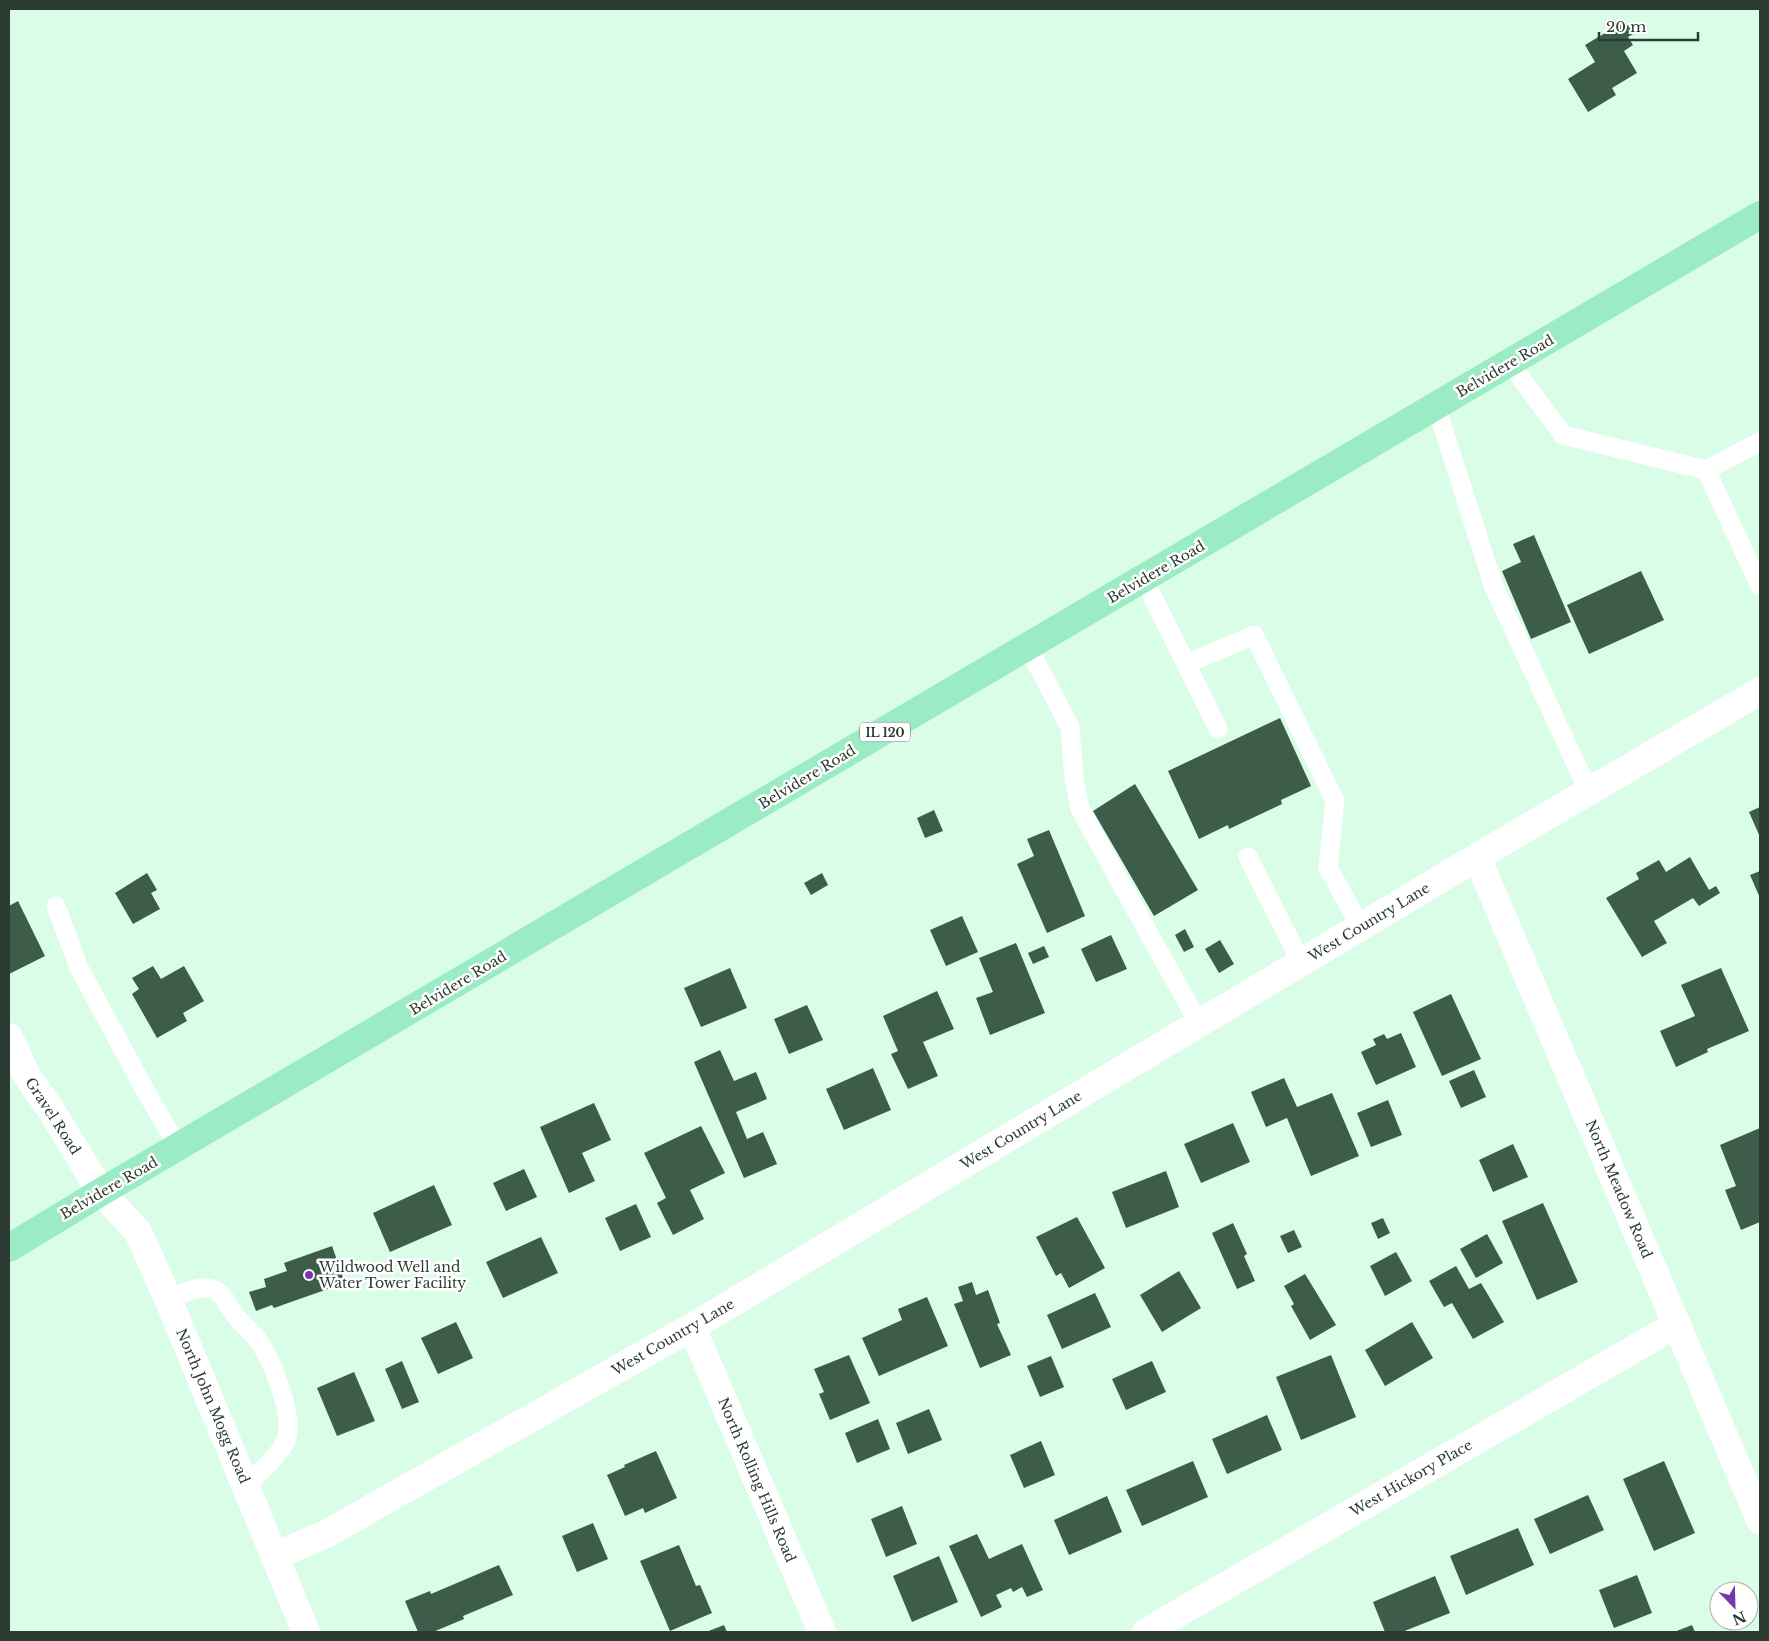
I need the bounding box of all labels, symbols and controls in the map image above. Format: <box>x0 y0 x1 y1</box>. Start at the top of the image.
scale bar <box>1599 10 1698 42</box>
text: 20 m <box>1606 17 1646 36</box>
street label: Belvidere Road <box>1453 330 1558 401</box>
street label: Belvidere Road <box>1104 536 1209 607</box>
road number: IL 120 <box>860 722 910 742</box>
street label: Belvidere Road <box>755 741 859 813</box>
street label: West Country Lane <box>1304 879 1433 966</box>
street label: Belvidere Road <box>406 947 510 1019</box>
street label: Gravel Road <box>21 1074 85 1158</box>
street label: West Country Lane <box>956 1087 1085 1174</box>
street label: North Meadow Road <box>1582 1117 1657 1262</box>
street label: Belvidere Road <box>57 1152 162 1223</box>
place label: Wildwood Well and Water Tower Facility <box>318 1258 466 1292</box>
marker: Wildwood Well and Water Tower Facility <box>303 1269 315 1281</box>
street label: West Country Lane <box>608 1295 738 1380</box>
street label: North John Mogg Road <box>172 1326 254 1487</box>
street label: North Rolling Hills Road <box>714 1395 800 1566</box>
street label: West Hickory Place <box>1346 1436 1475 1521</box>
north arrow <box>1709 1581 1759 1631</box>
text: N <box>1730 1607 1749 1629</box>

